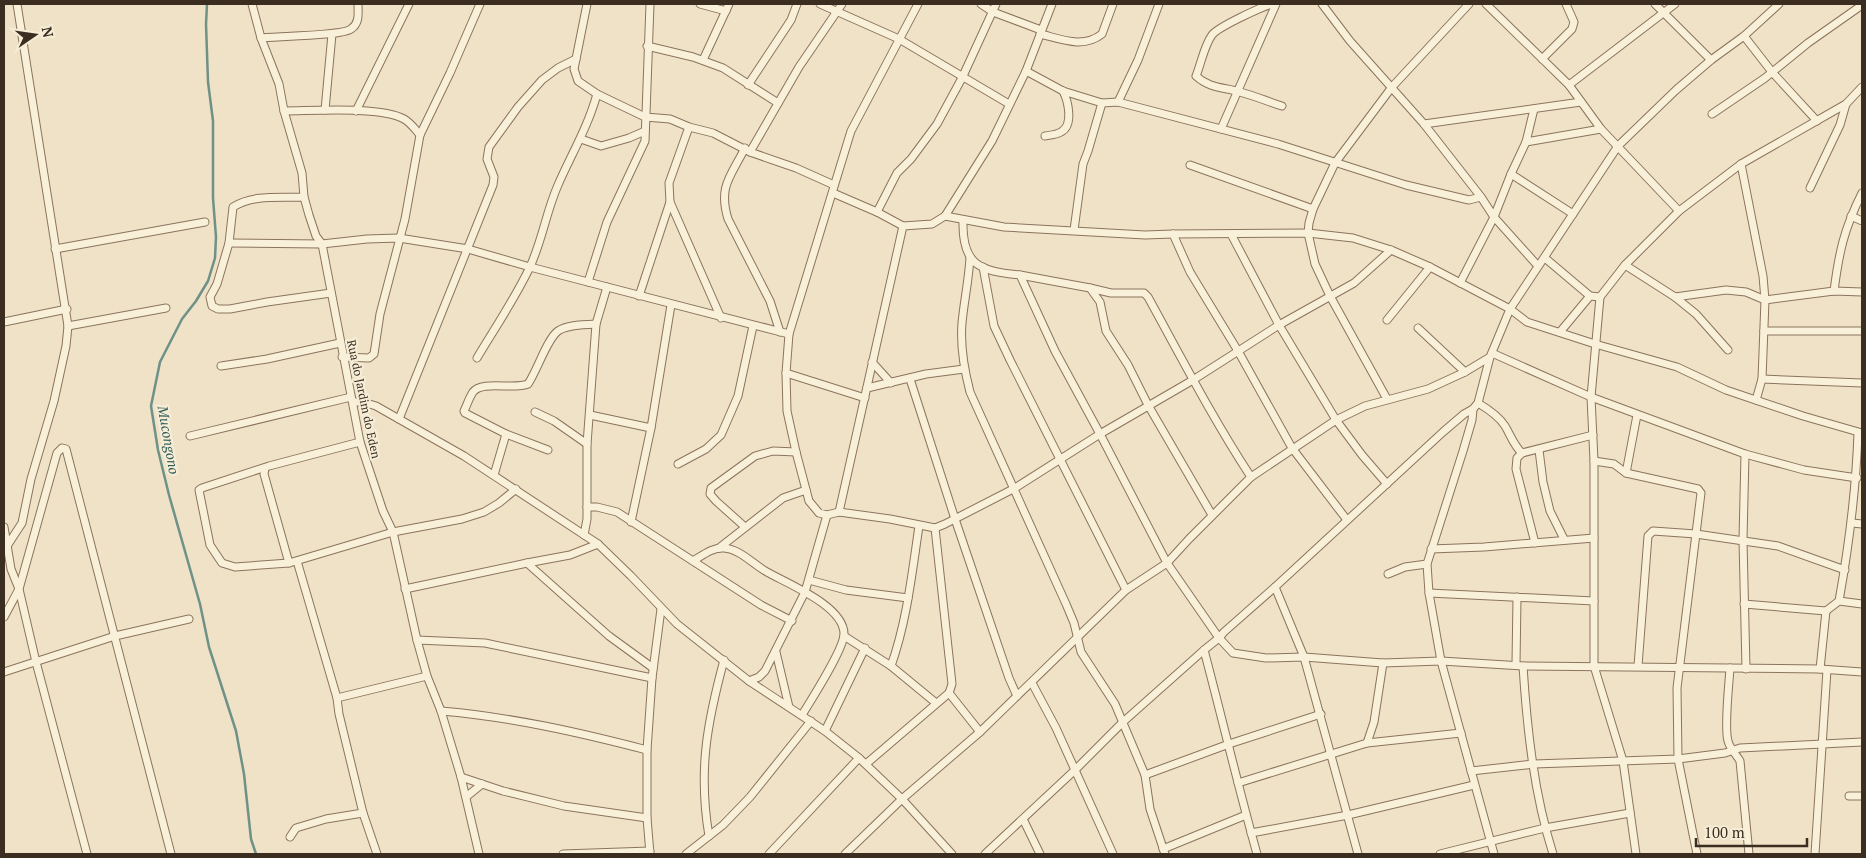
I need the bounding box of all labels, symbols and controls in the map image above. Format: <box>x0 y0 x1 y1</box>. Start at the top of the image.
north arrow <box>10 10 60 60</box>
text: N <box>38 25 59 40</box>
street label: Rua do Jardim do Eden <box>344 338 384 460</box>
water label: Mucongono <box>153 403 184 476</box>
scale bar <box>1696 816 1807 848</box>
text: 100 m <box>1704 822 1745 842</box>

